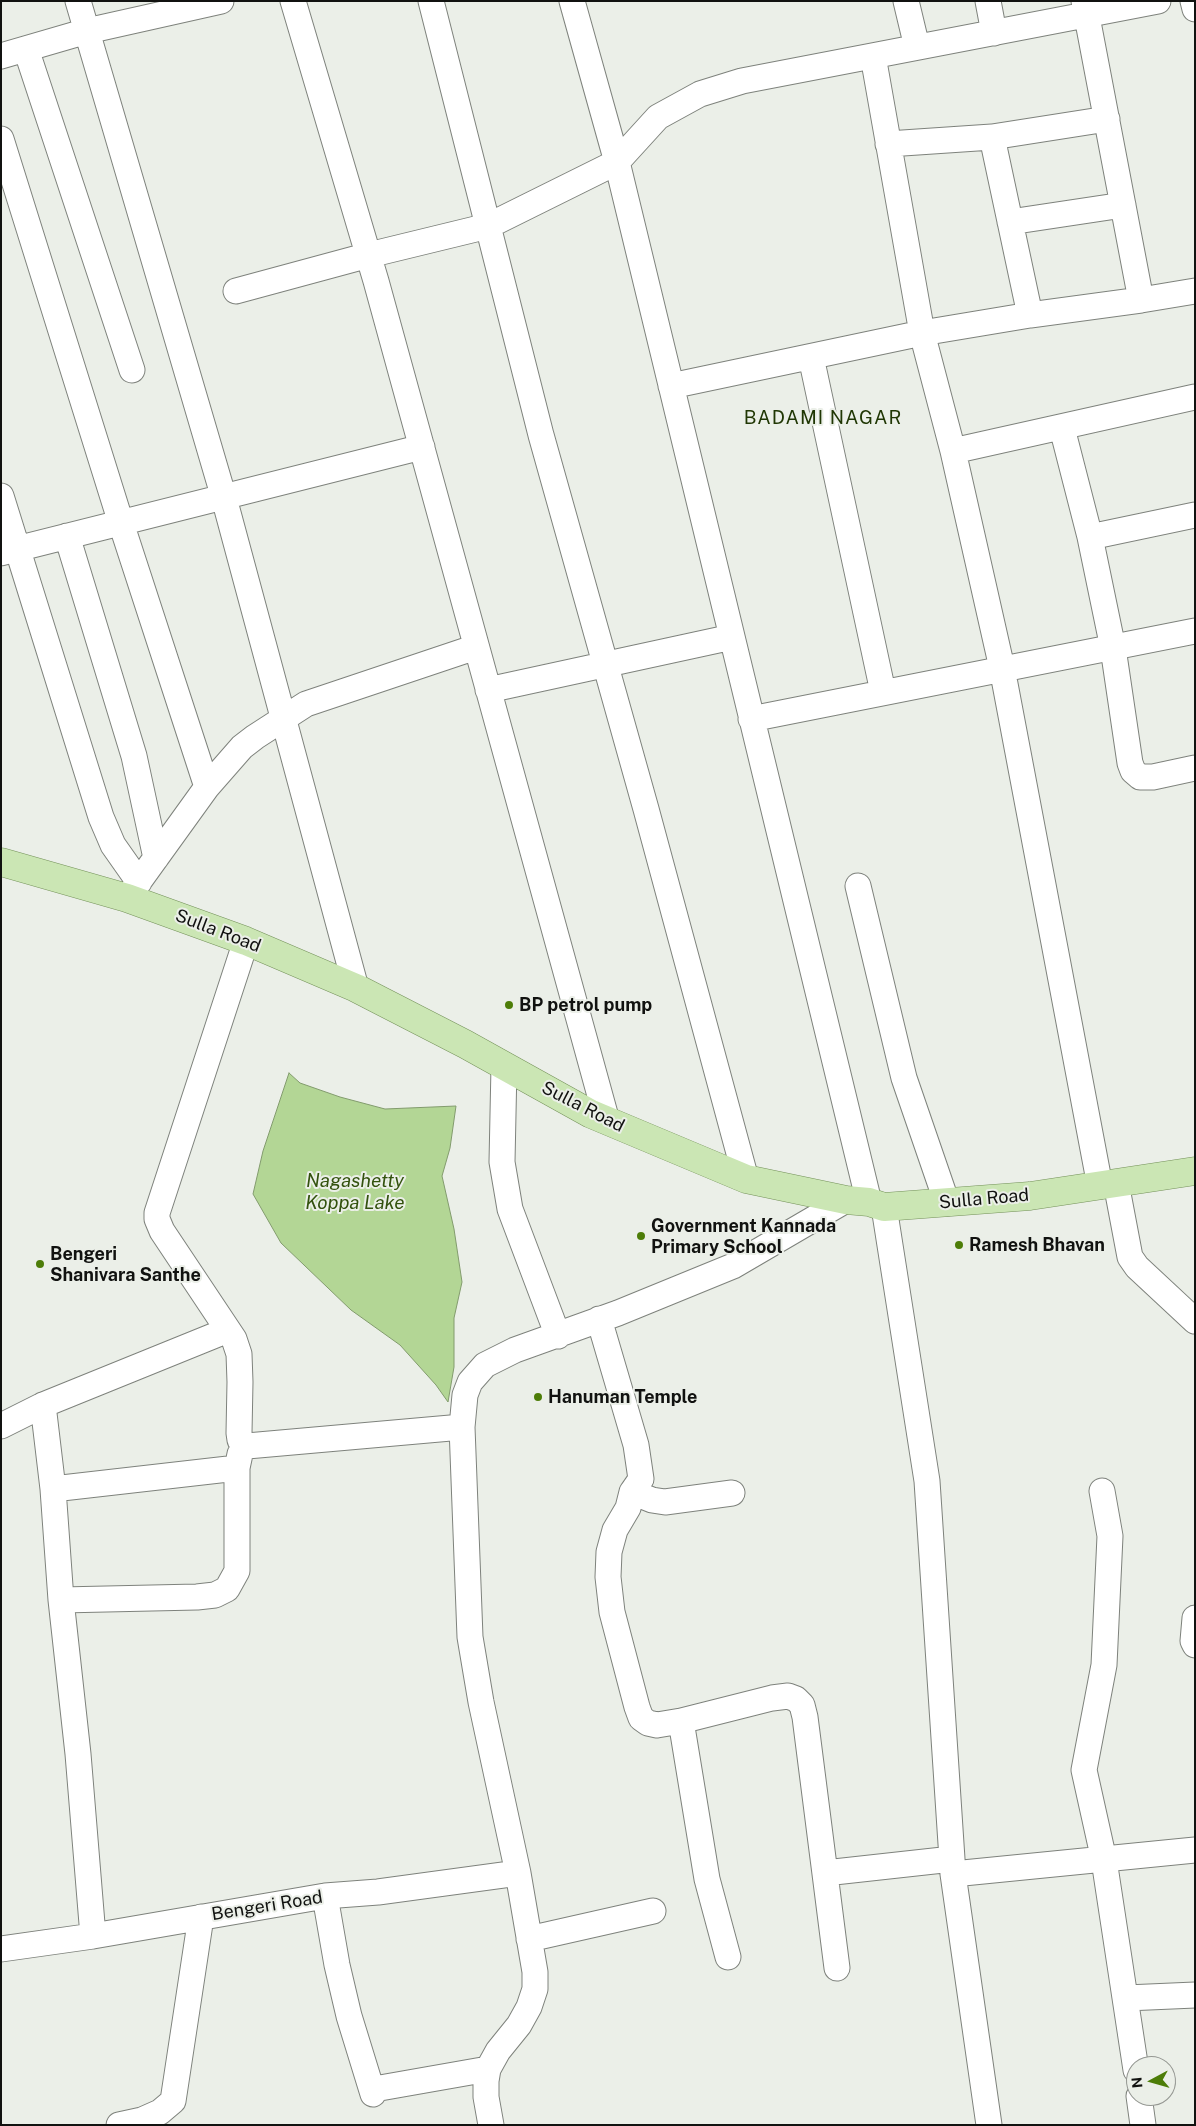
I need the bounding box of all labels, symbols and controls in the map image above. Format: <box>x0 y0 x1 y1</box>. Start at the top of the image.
district label: BADAMI NAGAR <box>742 407 904 429</box>
street label: Sulla Road <box>172 905 264 957</box>
place label: BP petrol pump <box>519 994 652 1016</box>
marker: BP petrol pump <box>503 999 515 1011</box>
street label: Sulla Road <box>538 1077 628 1137</box>
water label: Nagashetty Koppa Lake <box>305 1170 405 1214</box>
street label: Sulla Road <box>938 1184 1030 1214</box>
place label: Government Kannada Primary School <box>651 1215 836 1258</box>
marker: Government Kannada Primary School <box>635 1230 647 1242</box>
place label: Ramesh Bhavan <box>969 1234 1105 1256</box>
marker: Ramesh Bhavan <box>953 1239 965 1251</box>
place label: Bengeri Shanivara Santhe <box>50 1243 201 1286</box>
marker: Bengeri Shanivara Santhe <box>34 1258 46 1270</box>
place label: Hanuman Temple <box>548 1386 697 1408</box>
marker: Hanuman Temple <box>532 1391 544 1403</box>
street label: Bengeri Road <box>210 1887 324 1925</box>
north arrow <box>1126 2056 1176 2106</box>
text: N <box>1129 2076 1146 2089</box>

